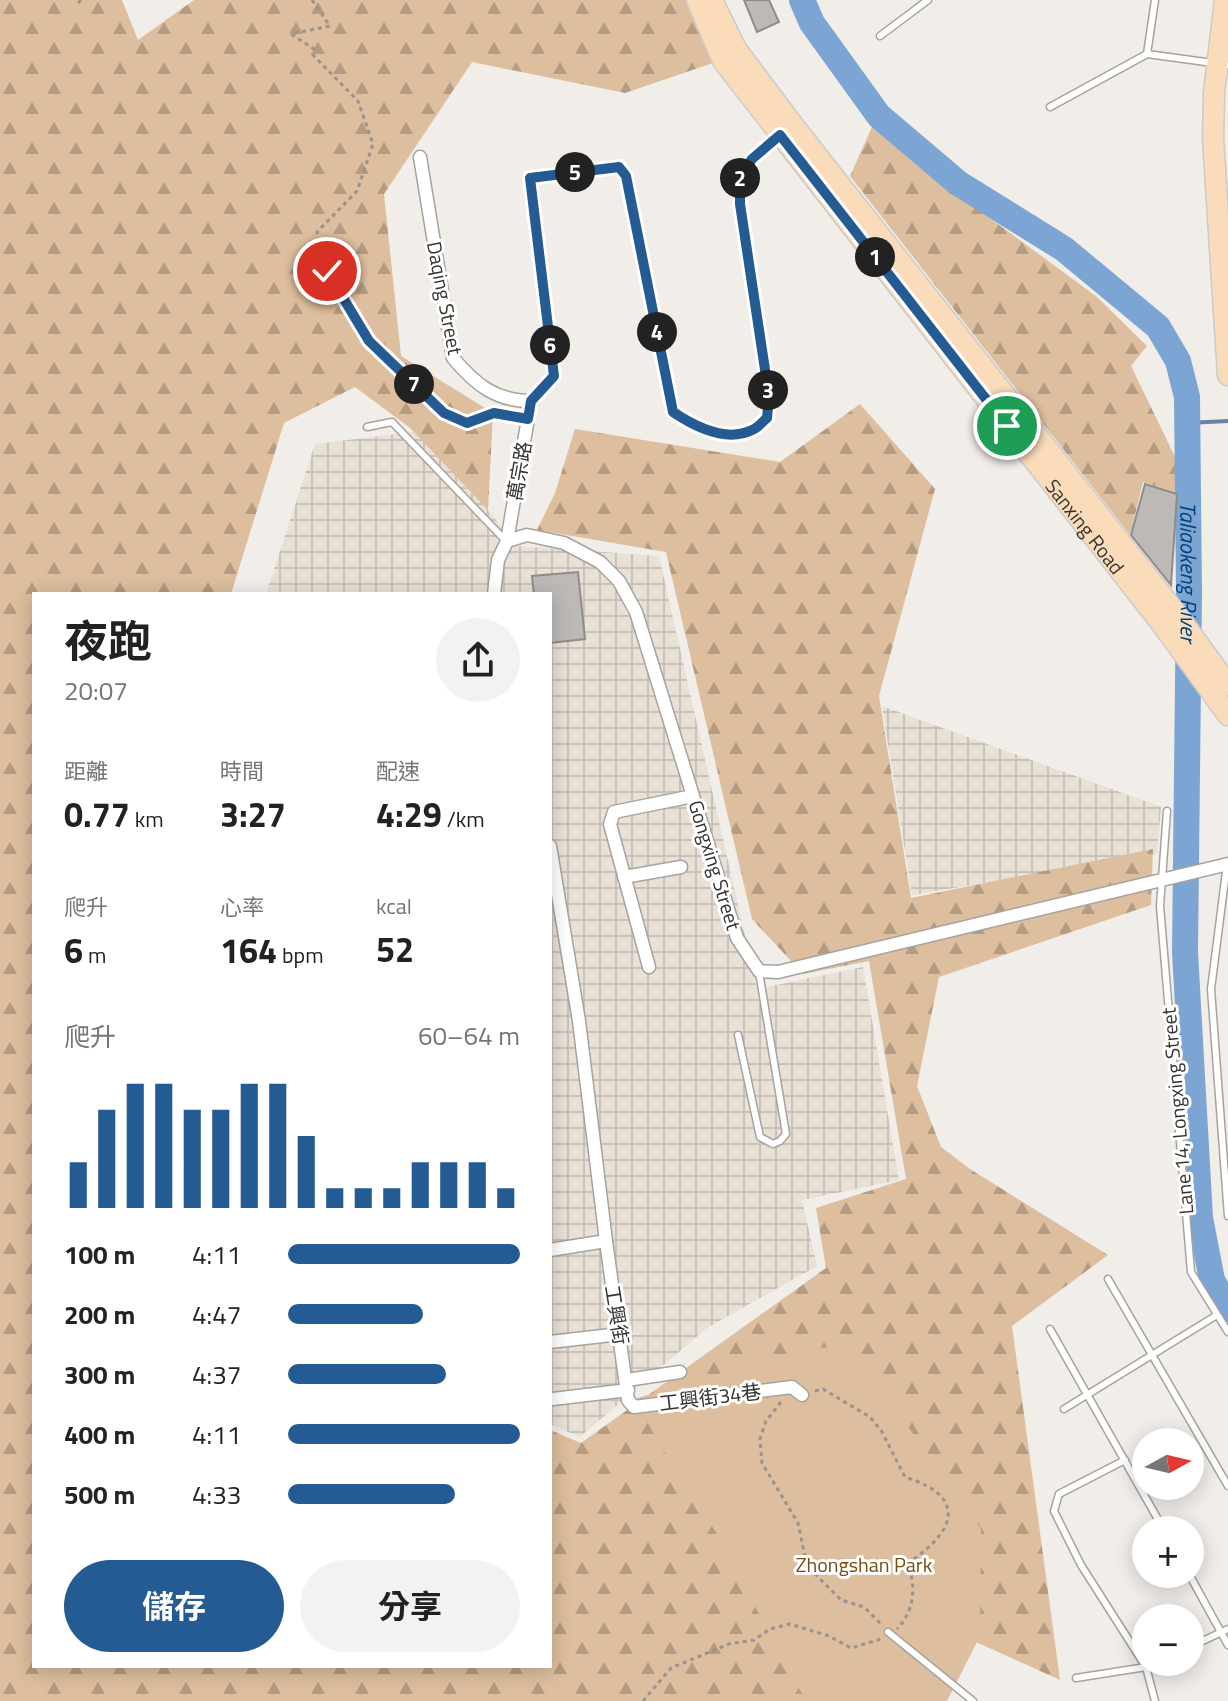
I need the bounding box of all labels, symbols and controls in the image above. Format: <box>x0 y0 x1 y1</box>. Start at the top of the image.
pin: 5 <box>555 152 595 192</box>
text: 5 <box>569 155 581 189</box>
pin: 2 <box>720 158 760 198</box>
text: 2 <box>734 161 746 195</box>
pin <box>293 237 361 305</box>
pin: 1 <box>855 237 895 277</box>
street label: Daqing Street <box>419 239 471 357</box>
text: 1 <box>869 240 881 274</box>
icon: check <box>305 249 349 293</box>
pin: 4 <box>637 312 677 352</box>
text: 4 <box>651 315 663 349</box>
pin: 6 <box>530 325 570 365</box>
text: 6 <box>544 328 556 362</box>
pin: 7 <box>394 364 434 404</box>
text: 7 <box>408 367 420 401</box>
pin: 3 <box>748 370 788 410</box>
text: 3 <box>762 373 774 407</box>
pin <box>973 392 1041 460</box>
icon: arrive <box>985 404 1029 448</box>
street label: 萬宗路 <box>499 439 539 503</box>
street label: Sanxing Road <box>1038 472 1133 581</box>
water label: Taliaokeng River <box>1171 502 1206 646</box>
text: 夜跑 <box>64 607 152 674</box>
button: share <box>436 618 520 702</box>
text: 20:07 <box>64 671 128 710</box>
text: 距離 <box>64 754 108 788</box>
text: 時間 <box>220 754 264 788</box>
text: 配速 <box>376 754 420 788</box>
text: 0.77 <box>64 788 130 840</box>
text: 3:27 <box>220 788 286 840</box>
text: 4:29 <box>376 788 442 840</box>
street label: Gongxing Street <box>681 796 749 934</box>
text: km <box>130 802 164 836</box>
text: /km <box>442 802 485 836</box>
text: kcal <box>376 889 412 923</box>
text: 爬升 <box>64 890 108 924</box>
text: 心率 <box>220 890 264 924</box>
text: 52 <box>376 923 414 975</box>
text: 6 <box>64 924 83 976</box>
text: 164 <box>220 924 277 976</box>
text: m <box>83 938 106 972</box>
text: bpm <box>277 938 324 972</box>
street label: Lane 14, Longxing Street <box>1153 1006 1201 1216</box>
text: 60–64 m <box>418 1016 520 1055</box>
text: 爬升 <box>64 1017 116 1056</box>
text: 100 m <box>64 1235 135 1274</box>
text: 4:11 <box>192 1235 241 1274</box>
street label: 工興街 <box>597 1283 637 1347</box>
text: 200 m <box>64 1295 135 1334</box>
text: 4:47 <box>192 1295 241 1334</box>
text: 300 m <box>64 1355 135 1394</box>
text: 4:37 <box>192 1355 241 1394</box>
street label: 工興街34巷 <box>657 1375 763 1419</box>
text: 400 m <box>64 1415 135 1454</box>
text: 4:11 <box>192 1415 241 1454</box>
north arrow <box>1132 1428 1204 1500</box>
map controls <box>1132 1428 1204 1676</box>
text: 500 m <box>64 1475 135 1514</box>
text: 4:33 <box>192 1475 241 1514</box>
button: + <box>1132 1516 1204 1588</box>
park label: Zhongshan Park <box>796 1549 933 1580</box>
button: 儲存 <box>64 1560 284 1652</box>
button: 分享 <box>300 1560 520 1652</box>
button: − <box>1132 1604 1204 1676</box>

